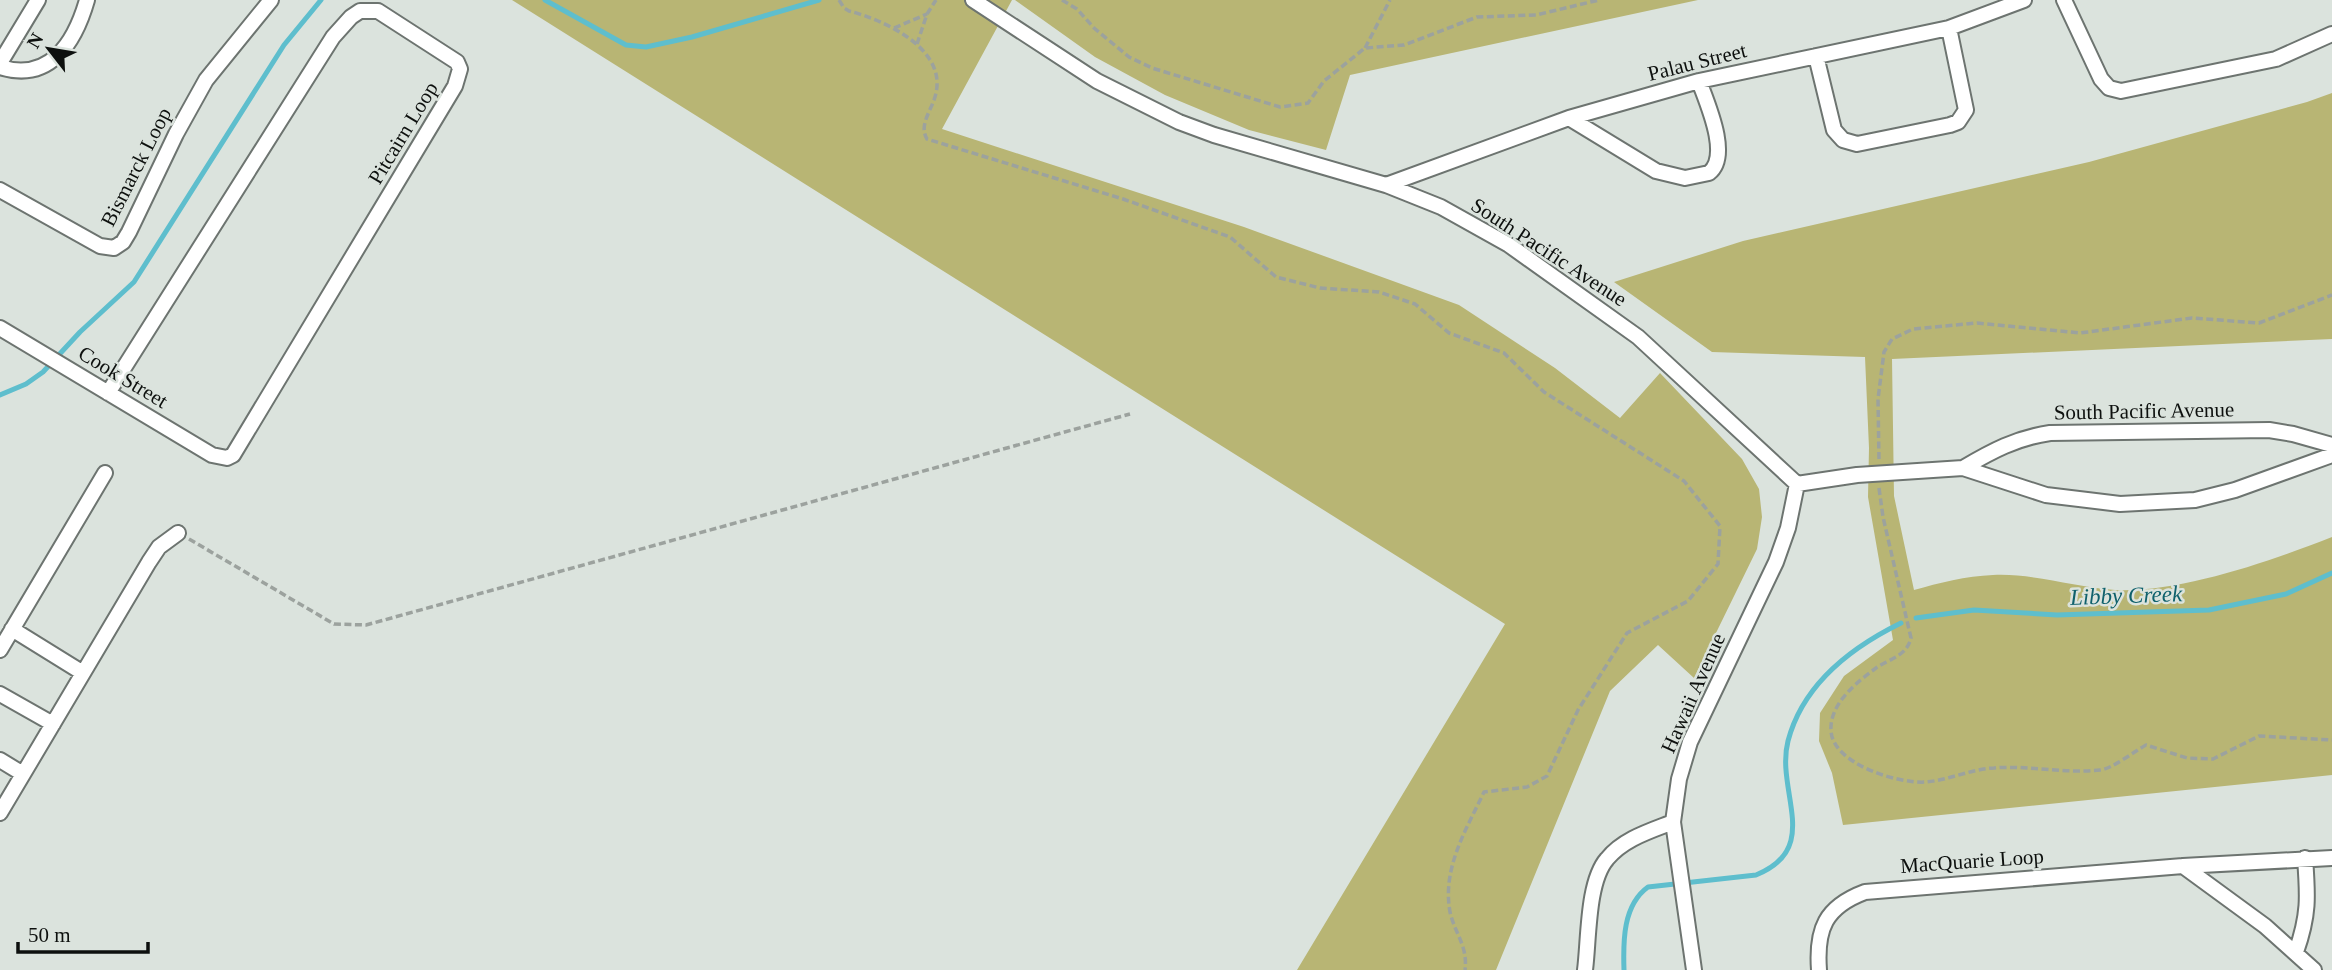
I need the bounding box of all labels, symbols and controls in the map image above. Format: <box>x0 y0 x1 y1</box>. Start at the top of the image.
north arrow <box>14 14 84 84</box>
text: N <box>22 29 48 52</box>
street label: Palau Street <box>1645 38 1749 86</box>
street label: Pitcairn Loop <box>363 78 443 188</box>
street label: Bismarck Loop <box>96 104 176 230</box>
street label: South Pacific Avenue <box>1467 193 1631 311</box>
street label: Cook Street <box>74 341 172 413</box>
street label: South Pacific Avenue <box>2054 397 2234 425</box>
water label: Libby Creek <box>2069 581 2183 610</box>
street label: Hawaii Avenue <box>1656 629 1730 757</box>
street label: MacQuarie Loop <box>1899 844 2045 878</box>
scale bar <box>18 911 147 955</box>
text: 50 m <box>28 923 71 947</box>

